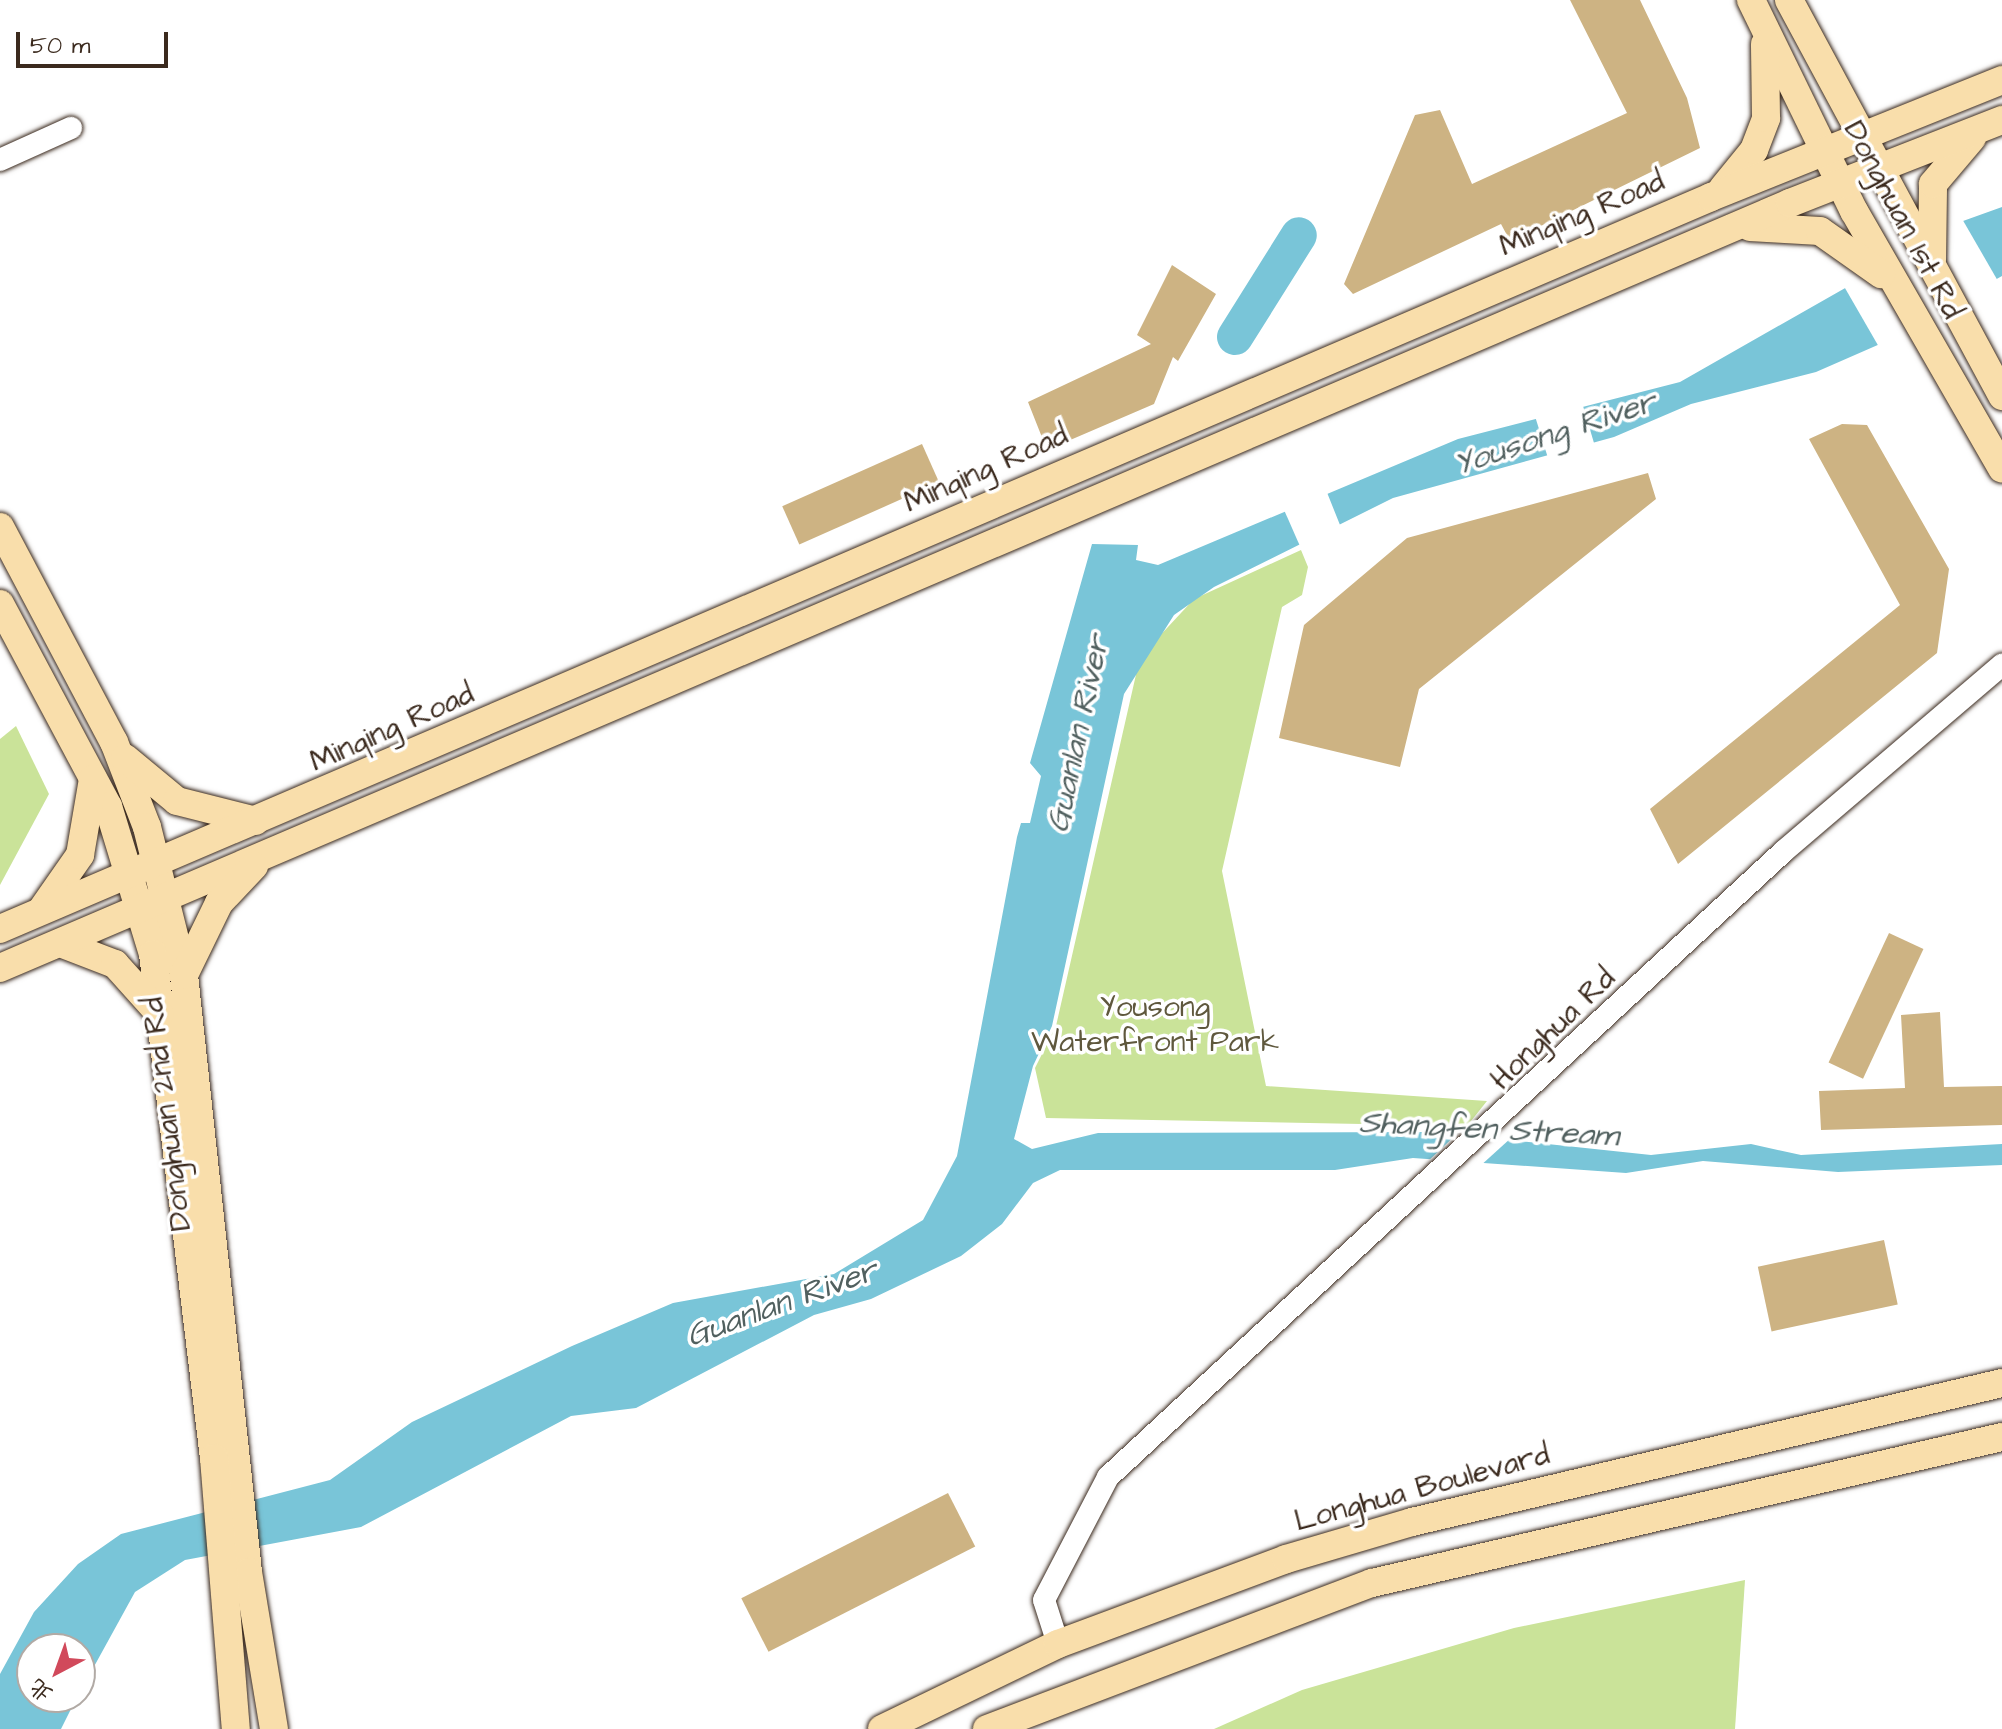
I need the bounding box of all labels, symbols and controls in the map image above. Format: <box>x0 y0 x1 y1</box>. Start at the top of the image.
scale bar <box>20 16 172 66</box>
text: 50 m <box>30 29 90 63</box>
street label: Donghuan 1st Rd <box>1836 115 1970 325</box>
street label: Minqing Road <box>1494 163 1670 265</box>
water label: Yousong River <box>1449 383 1661 485</box>
street label: Minqing Road <box>898 417 1074 521</box>
water label: Guanlan River <box>1039 632 1119 836</box>
street label: Minqing Road <box>304 676 480 780</box>
street label: Honghua Rd <box>1483 961 1623 1097</box>
park label: Yousong Waterfront Park <box>1031 989 1279 1060</box>
street label: Donghuan 2nd Rd <box>135 995 199 1233</box>
water label: Shangfen Stream <box>1358 1104 1620 1156</box>
water label: Guanlan River <box>681 1252 883 1356</box>
street label: Longhua Boulevard <box>1291 1437 1553 1539</box>
north arrow <box>16 1633 96 1713</box>
text: 北 <box>23 1671 60 1709</box>

